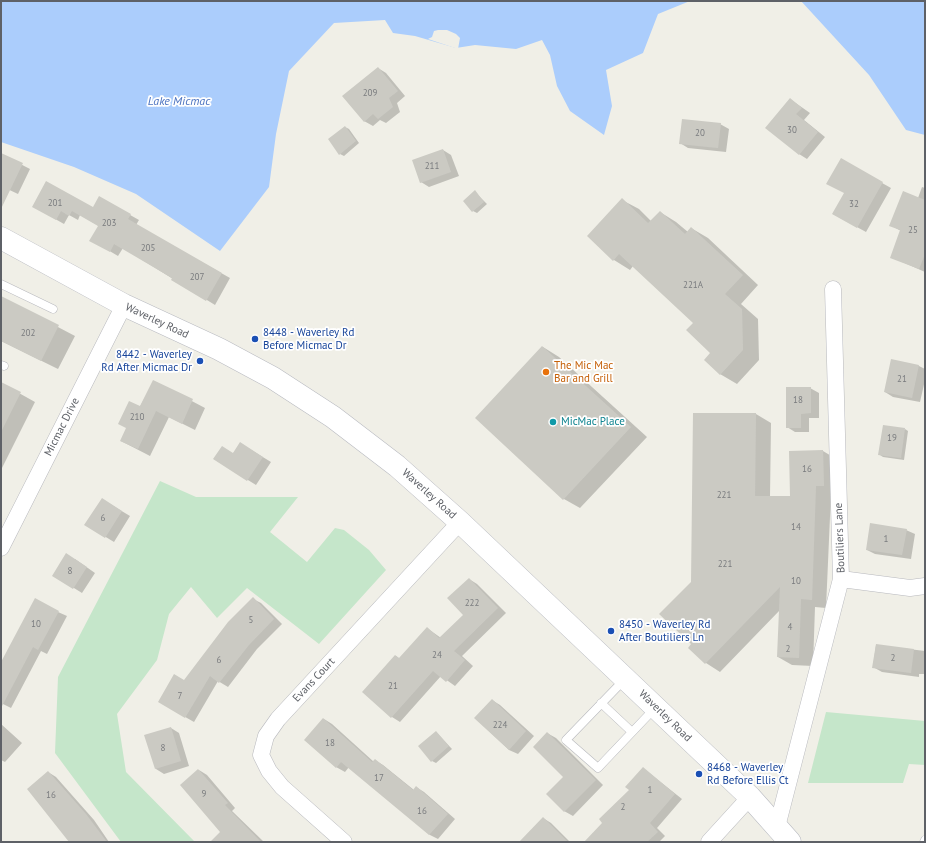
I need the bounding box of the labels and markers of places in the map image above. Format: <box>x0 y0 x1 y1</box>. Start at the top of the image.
place label: 8448 - Waverley Rd Before Micmac Dr <box>263 326 355 352</box>
marker: 8448 - Waverley Rd Before Micmac Dr <box>250 334 260 344</box>
place label: 8442 - Waverley Rd After Micmac Dr <box>101 348 192 374</box>
marker: 8442 - Waverley Rd After Micmac Dr <box>195 356 205 366</box>
place label: The Mic Mac Bar and Grill <box>554 359 613 385</box>
marker: The Mic Mac Bar and Grill <box>541 367 551 377</box>
place label: MicMac Place <box>561 415 625 429</box>
marker: MicMac Place <box>548 417 558 427</box>
place label: 8450 - Waverley Rd After Boutiliers Ln <box>619 618 711 644</box>
marker: 8450 - Waverley Rd After Boutiliers Ln <box>606 626 616 636</box>
place label: 8468 - Waverley Rd Before Ellis Ct <box>707 761 788 787</box>
marker: 8468 - Waverley Rd Before Ellis Ct <box>694 769 704 779</box>

